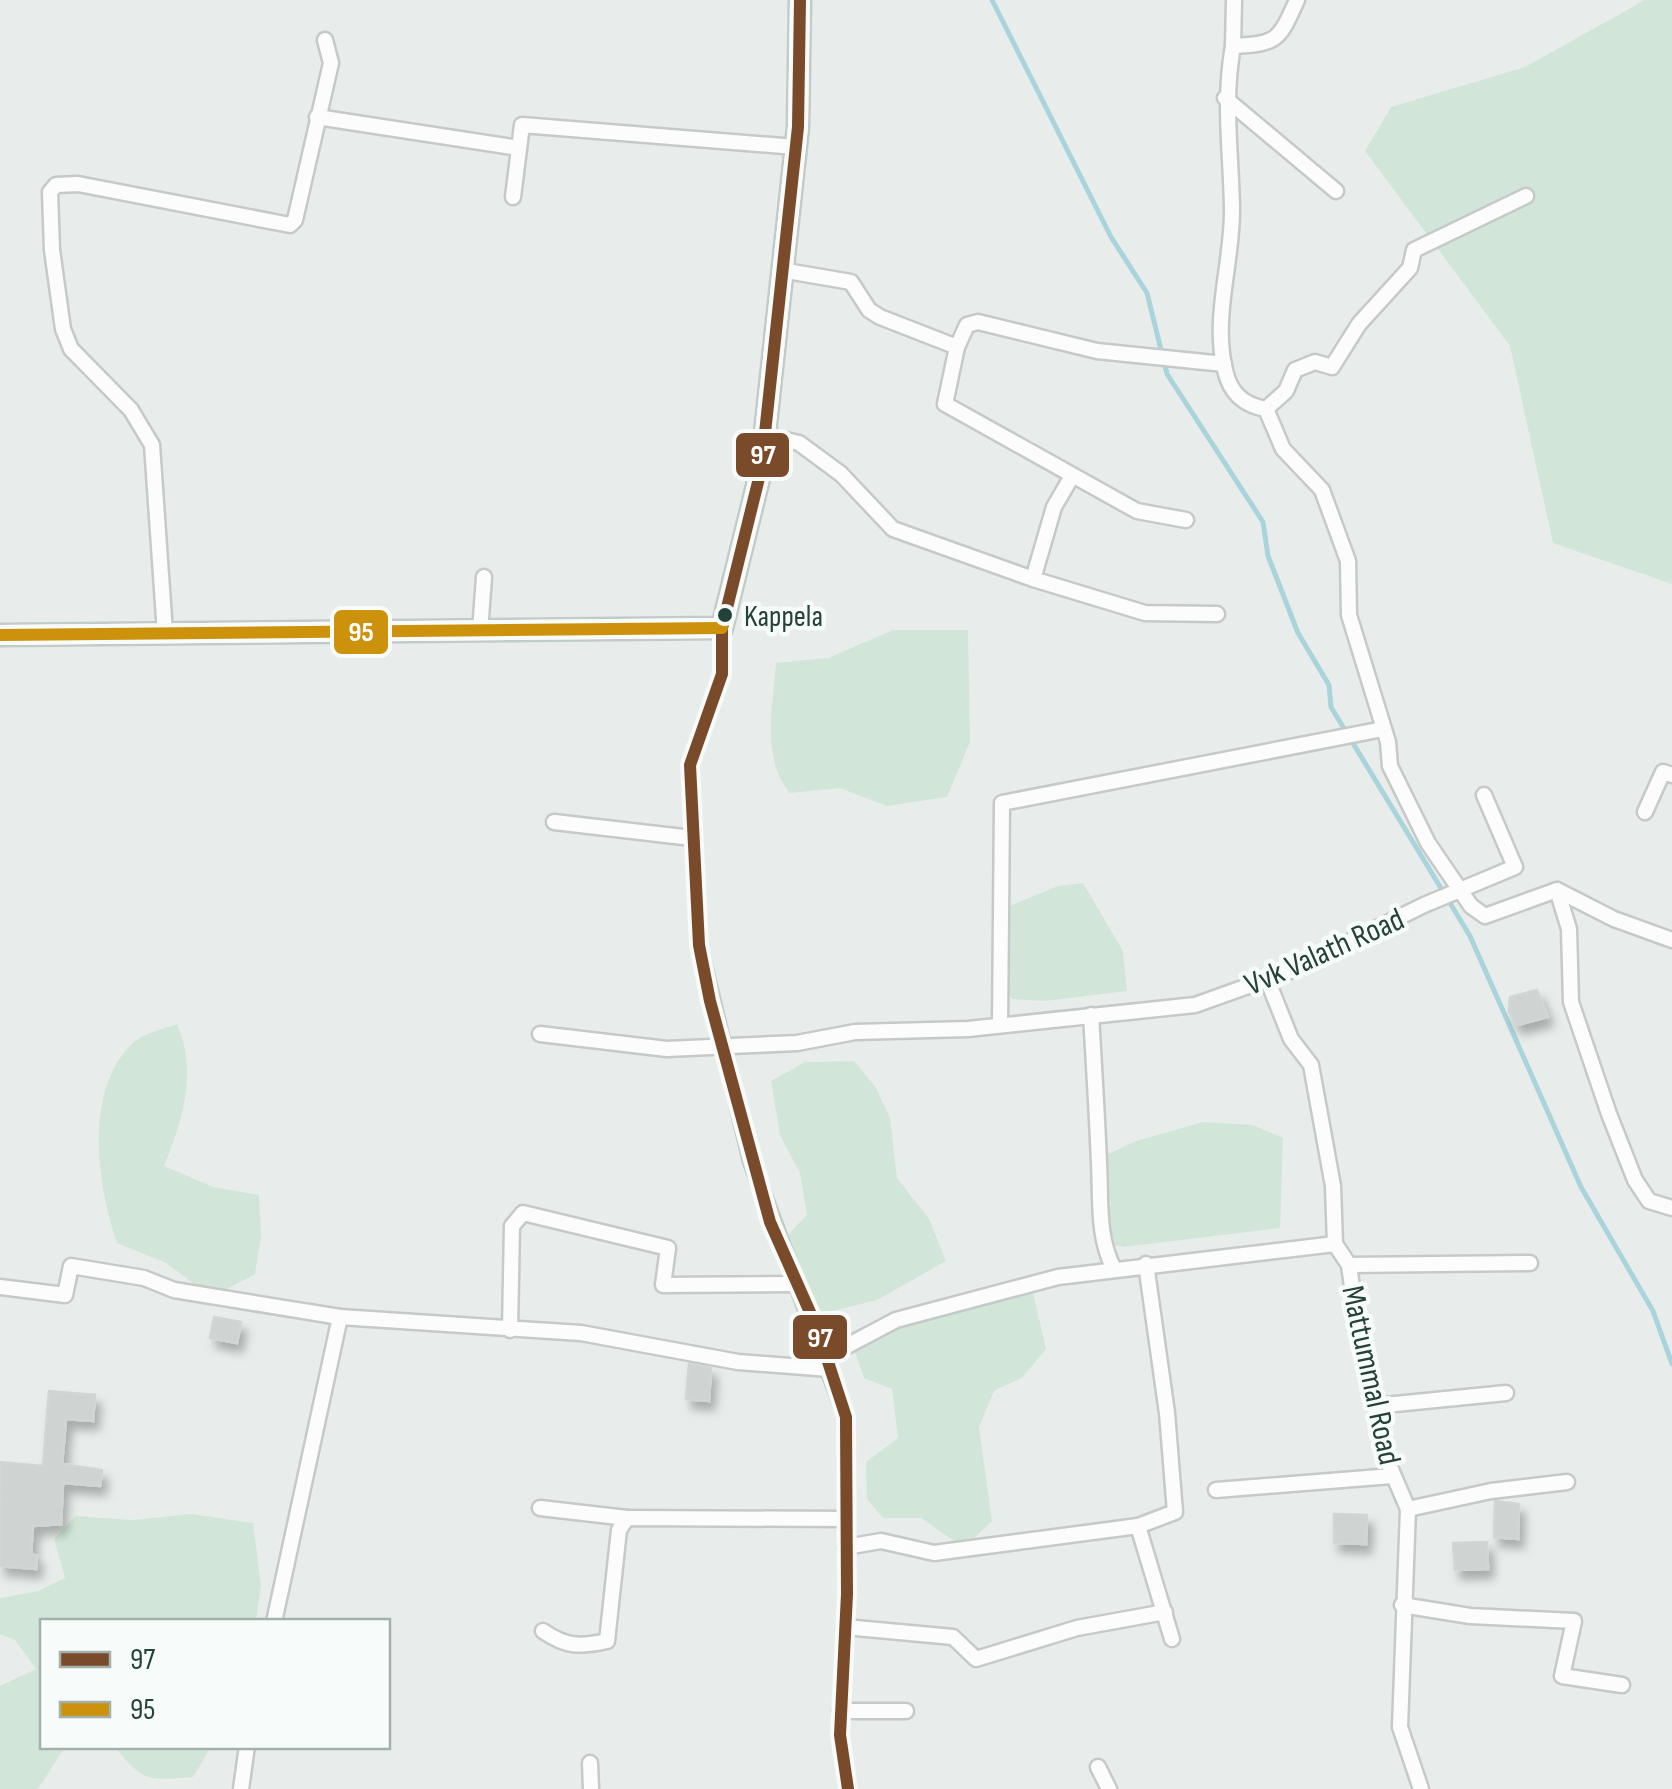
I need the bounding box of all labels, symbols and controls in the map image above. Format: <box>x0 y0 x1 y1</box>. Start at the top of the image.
line badge: 97 <box>734 431 791 479</box>
text: 97 <box>750 439 777 472</box>
place label: Kappela <box>744 599 823 635</box>
marker: Kappela <box>715 605 735 625</box>
line badge: 95 <box>332 608 390 656</box>
text: 95 <box>348 616 374 649</box>
street label: Vvk Valath Road <box>1239 900 1410 1005</box>
street label: Mattummal Road <box>1333 1282 1409 1468</box>
line badge: 97 <box>791 1313 849 1361</box>
text: 97 <box>807 1322 834 1355</box>
legend <box>40 1619 390 1749</box>
text: 97 <box>130 1642 155 1678</box>
text: 95 <box>130 1692 155 1728</box>

